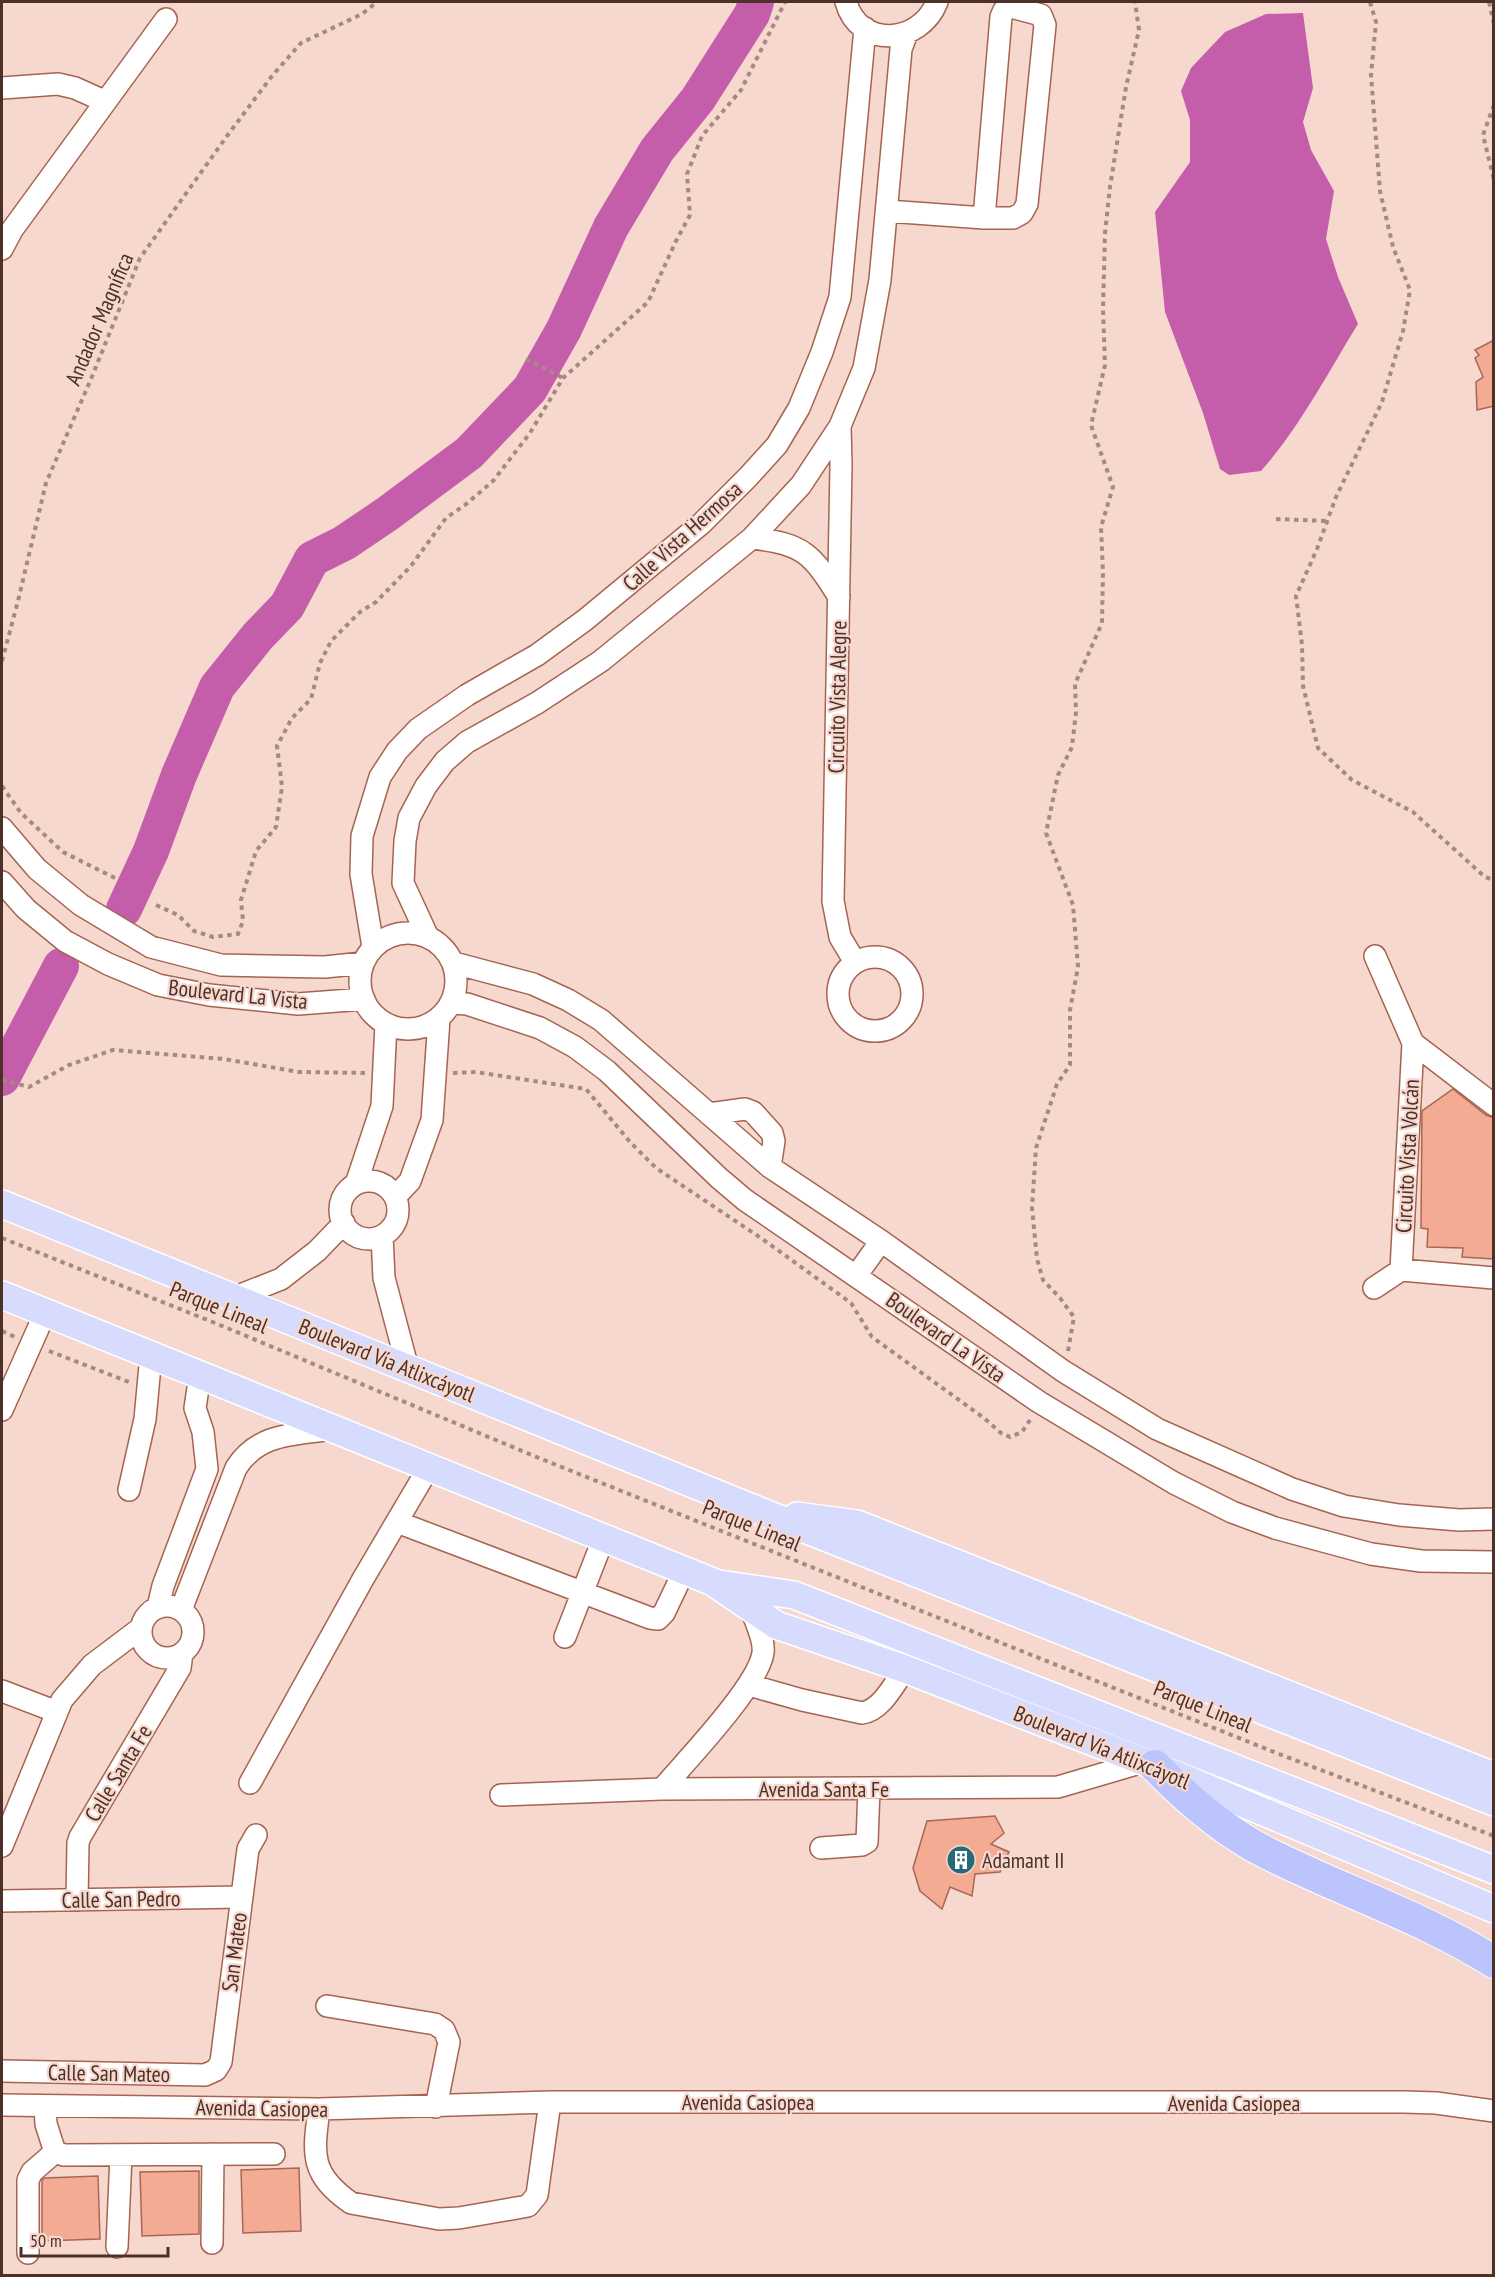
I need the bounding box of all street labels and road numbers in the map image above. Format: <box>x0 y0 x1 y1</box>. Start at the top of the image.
street label: Andador Magnífica <box>59 249 139 389</box>
street label: Calle Vista Hermosa <box>617 475 747 597</box>
street label: Circuito Vista Alegre <box>822 620 852 774</box>
street label: Boulevard La Vista <box>167 973 309 1015</box>
street label: Circuito Vista Volcán <box>1389 1078 1425 1234</box>
street label: Parque Lineal <box>166 1275 273 1340</box>
street label: Boulevard La Vista <box>881 1285 1011 1389</box>
street label: Boulevard Vía Atlixcáyotl <box>295 1312 480 1408</box>
street label: Parque Lineal <box>699 1493 806 1558</box>
street label: Parque Lineal <box>1150 1674 1257 1739</box>
street label: Boulevard Vía Atlixcáyotl <box>1010 1699 1195 1795</box>
street label: Calle Santa Fe <box>78 1719 158 1827</box>
street label: Avenida Santa Fe <box>759 1775 889 1803</box>
street label: Calle San Pedro <box>61 1884 181 1914</box>
street label: San Mateo <box>215 1911 253 1993</box>
street label: Calle San Mateo <box>48 2058 170 2088</box>
street label: Avenida Casiopea <box>682 2088 814 2116</box>
street label: Avenida Casiopea <box>1168 2089 1300 2117</box>
street label: Avenida Casiopea <box>196 2093 328 2123</box>

